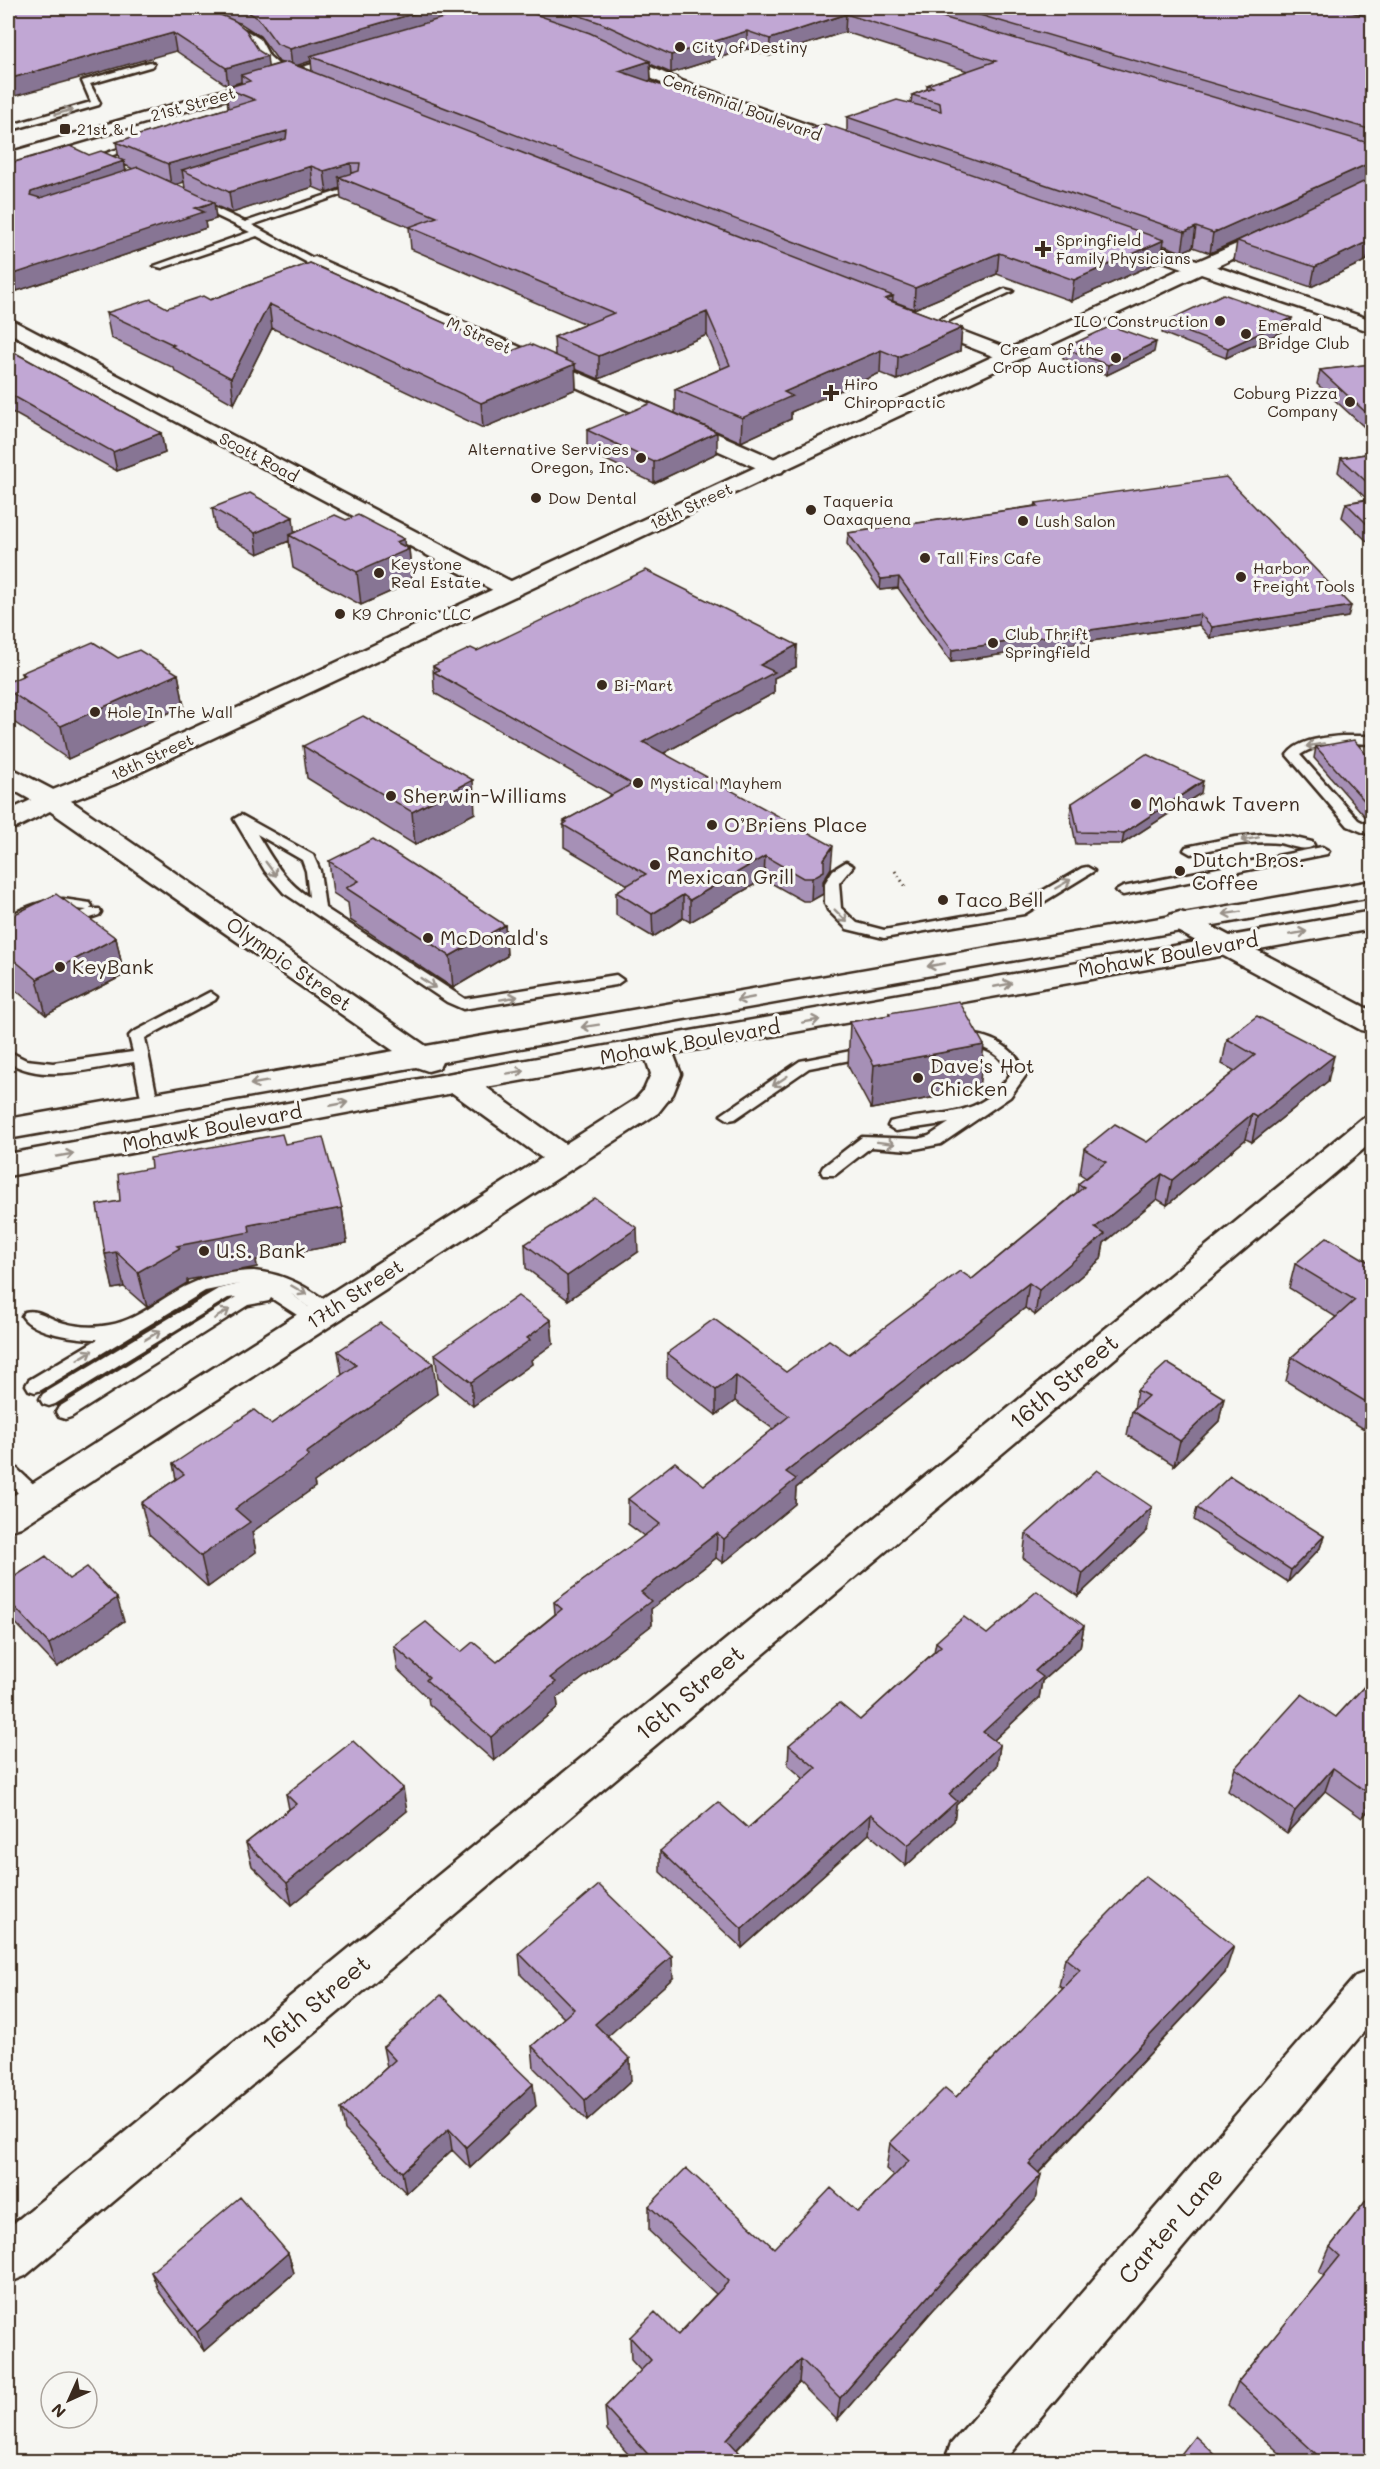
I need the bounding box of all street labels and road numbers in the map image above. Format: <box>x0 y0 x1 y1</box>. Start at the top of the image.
street label: Centennial Boulevard <box>660 68 824 145</box>
street label: 21st Street <box>148 81 238 126</box>
street label: M Street <box>444 311 515 358</box>
street label: Scott Road <box>216 427 303 486</box>
street label: 18th Street <box>646 477 736 534</box>
street label: 18th Street <box>107 728 197 785</box>
street label: Olympic Street <box>222 910 357 1016</box>
street label: Mohawk Boulevard <box>1076 925 1260 983</box>
street label: Mohawk Boulevard <box>598 1012 782 1070</box>
street label: Mohawk Boulevard <box>120 1097 304 1157</box>
street label: 17th Street <box>301 1252 408 1334</box>
street label: 16th Street <box>1002 1326 1124 1436</box>
street label: 16th Street <box>628 1637 750 1747</box>
street label: 16th Street <box>254 1947 376 2057</box>
street label: Carter Lane <box>1111 2160 1229 2290</box>

